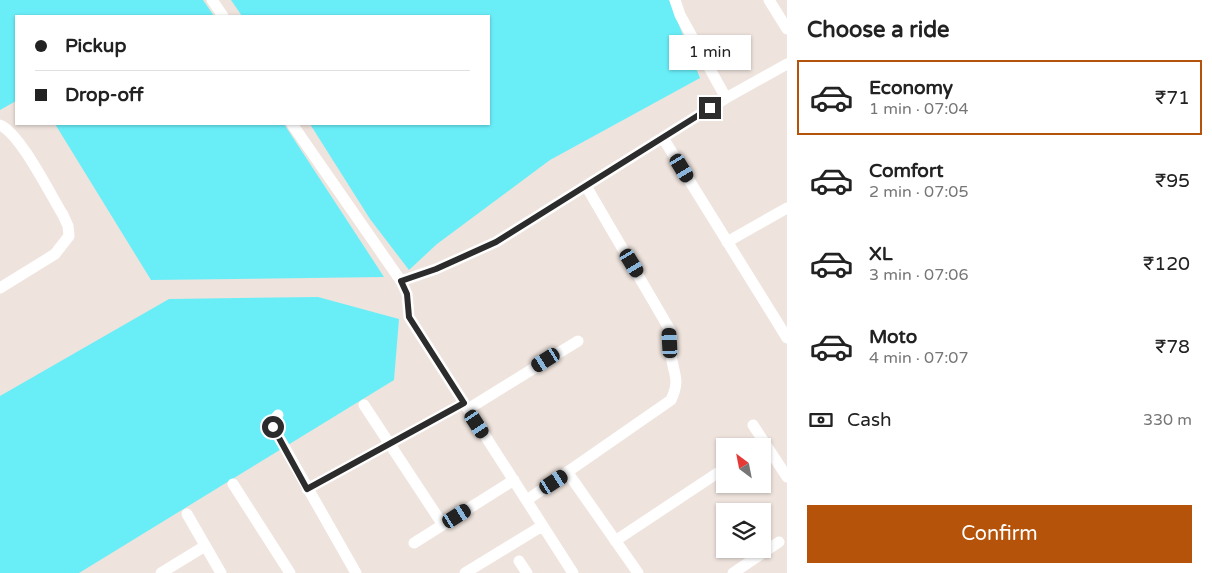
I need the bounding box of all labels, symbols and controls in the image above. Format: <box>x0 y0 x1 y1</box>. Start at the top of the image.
text: Choose a ride <box>807 17 950 43</box>
text: Pickup <box>65 35 126 57</box>
callout: 1 min <box>669 36 751 70</box>
text: 1 min <box>689 42 731 62</box>
icon: car <box>809 75 854 120</box>
text: Economy <box>869 77 953 99</box>
text: Drop-off <box>65 84 144 106</box>
text: ₹71 <box>1155 87 1190 109</box>
route end <box>699 97 721 119</box>
text: 1 min · 07:04 <box>869 99 968 119</box>
car <box>667 151 696 185</box>
icon: car <box>809 158 854 203</box>
text: Comfort <box>869 160 943 182</box>
text: ₹95 <box>1155 170 1190 192</box>
text: 2 min · 07:05 <box>869 182 968 202</box>
icon: car <box>809 241 854 286</box>
text: XL <box>869 243 893 265</box>
car <box>617 246 646 280</box>
text: ₹120 <box>1143 253 1190 275</box>
text: 3 min · 07:06 <box>869 265 968 285</box>
icon: car <box>809 324 854 369</box>
text: Moto <box>869 326 917 348</box>
car <box>661 328 678 358</box>
text: ₹78 <box>1155 336 1190 358</box>
car <box>529 346 562 374</box>
text: 4 min · 07:07 <box>869 348 968 368</box>
icon: cash <box>807 406 835 434</box>
car <box>462 407 491 441</box>
text: Cash <box>847 409 892 431</box>
text: 330 m <box>1143 410 1192 430</box>
route start <box>262 416 284 438</box>
north arrow <box>716 438 771 492</box>
map controls <box>716 438 771 558</box>
car <box>537 468 570 496</box>
car <box>440 502 473 530</box>
button: layers <box>716 503 771 558</box>
button: Confirm <box>807 505 1192 563</box>

